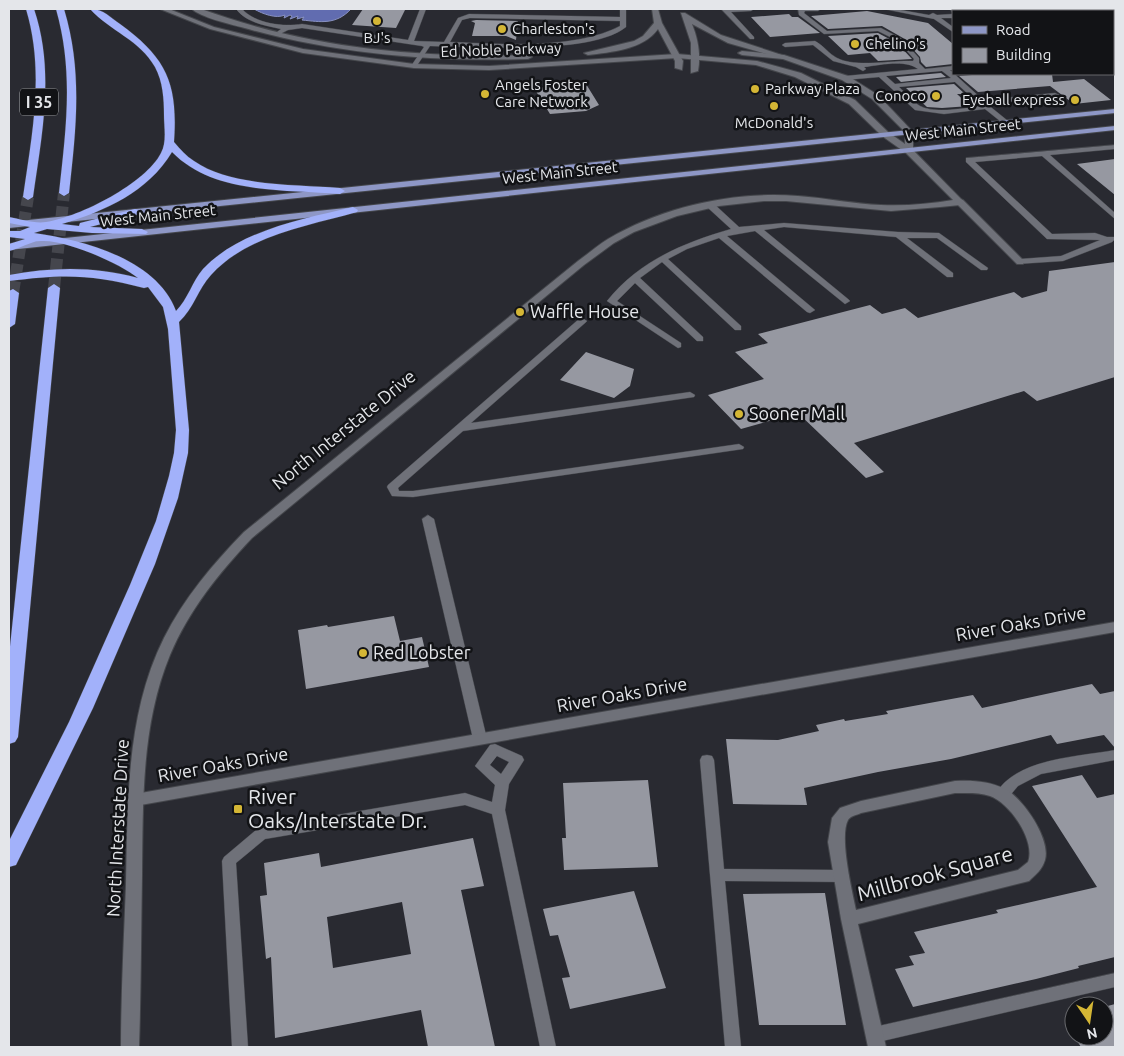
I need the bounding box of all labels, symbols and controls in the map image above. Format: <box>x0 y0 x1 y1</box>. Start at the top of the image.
legend <box>952 10 1114 75</box>
marker: BJ's <box>371 15 383 27</box>
place label: Charleston's <box>512 20 595 37</box>
text: Road <box>996 21 1031 38</box>
marker: Charleston's <box>496 23 508 35</box>
place label: BJ's <box>363 29 391 46</box>
place label: Chelino's <box>865 35 926 52</box>
marker: Chelino's <box>849 38 861 50</box>
street label: Ed Noble Parkway <box>440 39 562 60</box>
text: Building <box>996 46 1051 63</box>
place label: Angels Foster Care Network <box>495 76 588 110</box>
place label: Parkway Plaza <box>765 80 860 97</box>
marker: Parkway Plaza <box>749 83 761 95</box>
place label: Conoco <box>875 87 926 104</box>
road number: I 35 <box>20 88 58 115</box>
marker: Angels Foster Care Network <box>479 88 491 100</box>
marker: Conoco <box>930 90 942 102</box>
place label: Eyeball express <box>962 91 1065 108</box>
marker: Eyeball express <box>1069 94 1081 106</box>
marker: McDonald's <box>768 100 780 112</box>
place label: McDonald's <box>735 114 813 131</box>
street label: West Main Street <box>904 115 1022 144</box>
street label: West Main Street <box>501 158 619 187</box>
street label: West Main Street <box>99 201 217 230</box>
place label: Waffle House <box>530 301 639 321</box>
marker: Waffle House <box>514 306 526 318</box>
street label: North Interstate Drive <box>268 365 419 493</box>
place label: Sooner Mall <box>749 403 845 423</box>
marker: Sooner Mall <box>733 408 745 420</box>
street label: River Oaks Drive <box>954 602 1088 644</box>
place label: Red Lobster <box>373 642 471 662</box>
marker: Red Lobster <box>357 647 369 659</box>
street label: River Oaks Drive <box>555 673 689 715</box>
street label: North Interstate Drive <box>102 738 132 917</box>
street label: River Oaks Drive <box>156 743 290 785</box>
place label: River Oaks/Interstate Dr. <box>248 784 427 832</box>
marker: River Oaks/Interstate Dr. <box>232 803 244 815</box>
street label: Millbrook Square <box>854 841 1015 905</box>
north arrow <box>1064 996 1114 1046</box>
text: N <box>1085 1025 1099 1043</box>

